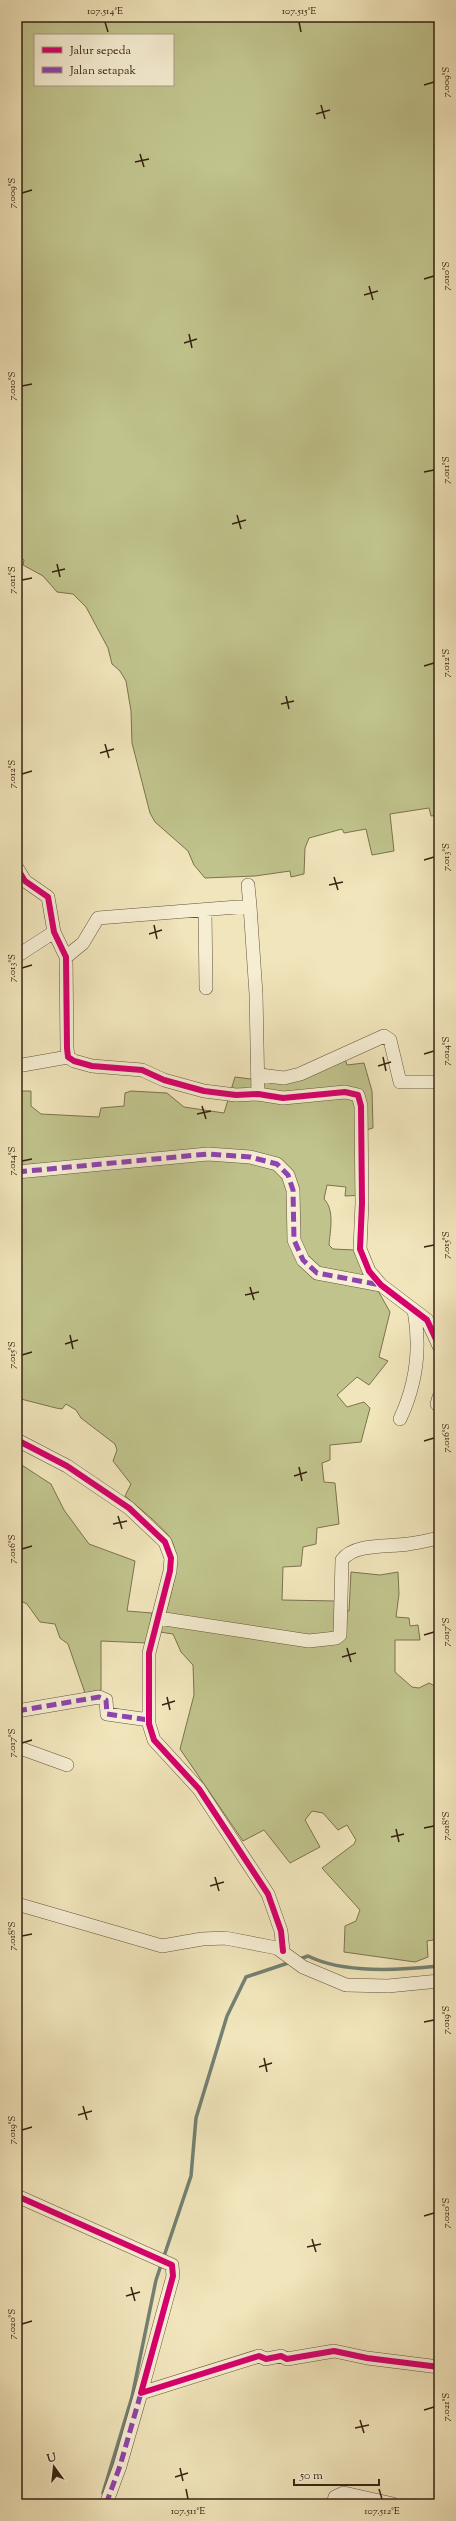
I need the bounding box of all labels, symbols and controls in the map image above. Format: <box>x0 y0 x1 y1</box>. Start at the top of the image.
text: 107.514°E <box>87 4 123 19</box>
text: 107.515°E <box>282 4 316 19</box>
legend <box>34 34 174 86</box>
text: Jalur sepeda <box>69 42 131 60</box>
text: Jalan setapak <box>69 62 136 80</box>
text: 7.009°S <box>439 67 454 97</box>
text: 7.009°S <box>5 178 20 208</box>
text: 7.010°S <box>439 261 454 290</box>
text: 7.010°S <box>5 371 20 400</box>
text: 7.011°S <box>439 456 454 484</box>
text: 7.011°S <box>5 566 20 594</box>
text: 7.012°S <box>439 649 454 677</box>
text: 7.012°S <box>5 760 20 788</box>
text: 7.013°S <box>439 843 454 871</box>
text: 7.013°S <box>5 954 20 982</box>
text: 7.014°S <box>439 1037 454 1065</box>
text: 7.014°S <box>5 1147 20 1175</box>
text: 7.015°S <box>439 1231 454 1259</box>
text: 7.015°S <box>5 1341 20 1369</box>
text: 7.016°S <box>439 1424 454 1452</box>
text: 7.016°S <box>5 1535 20 1563</box>
text: 7.017°S <box>439 1617 454 1646</box>
text: 7.017°S <box>5 1728 20 1757</box>
text: 7.018°S <box>439 1811 454 1840</box>
text: 7.018°S <box>5 1921 20 1950</box>
text: 7.019°S <box>439 2006 454 2034</box>
text: 7.019°S <box>5 2116 20 2144</box>
text: 7.020°S <box>439 2198 454 2228</box>
text: 7.020°S <box>5 2309 20 2339</box>
text: 7.021°S <box>439 2393 454 2421</box>
north arrow <box>34 2447 74 2487</box>
text: U <box>44 2449 58 2467</box>
scale bar <box>294 2461 379 2487</box>
text: 50 m <box>299 2467 323 2485</box>
text: 107.511°E <box>171 2504 205 2519</box>
text: 107.512°E <box>364 2504 400 2519</box>

